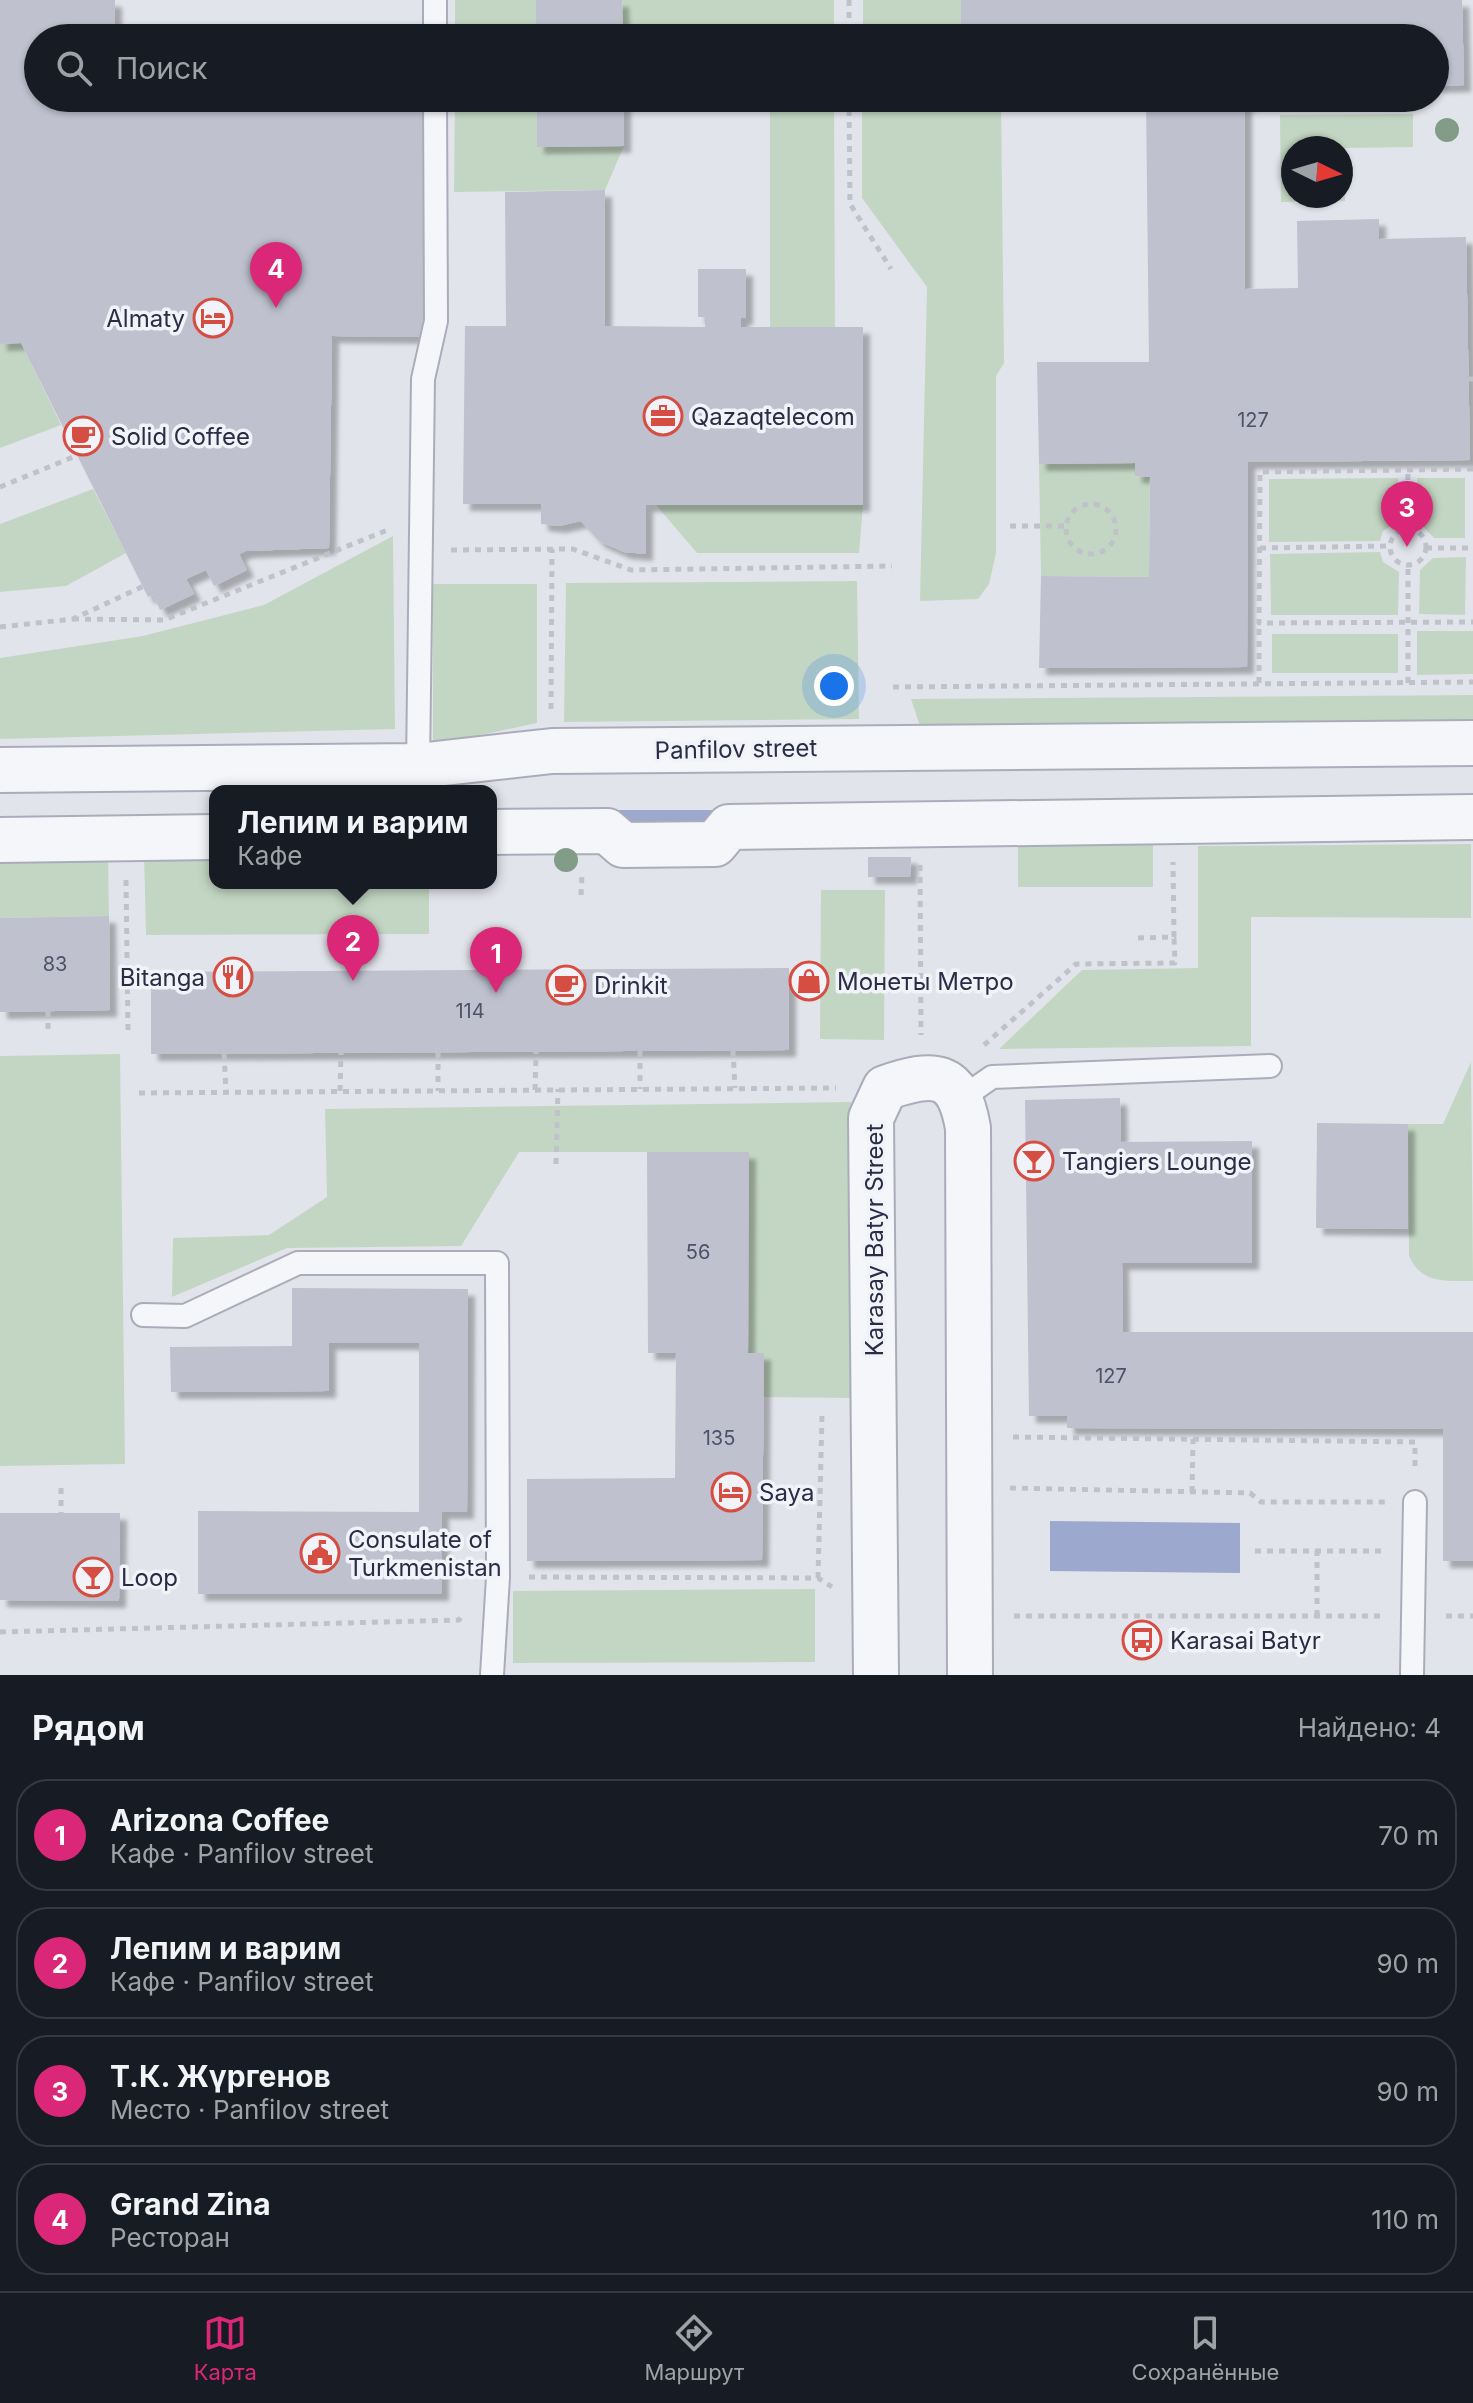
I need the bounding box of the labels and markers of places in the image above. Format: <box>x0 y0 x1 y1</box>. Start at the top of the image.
pin: 4 <box>250 242 302 308</box>
hotel icon: Almaty <box>192 297 234 339</box>
place label: Almaty <box>106 304 185 333</box>
office icon: Qazaqtelecom <box>642 395 684 437</box>
place label: Qazaqtelecom <box>691 402 855 431</box>
cafe icon: Solid Coffee <box>62 415 104 457</box>
place label: Solid Coffee <box>111 422 250 451</box>
pin: 3 <box>1381 481 1433 547</box>
pin: 2 <box>327 915 379 981</box>
pin: 1 <box>470 927 522 993</box>
restaurant icon: Bitanga <box>212 956 254 998</box>
shop icon: Монеты Метро <box>788 960 830 1002</box>
place label: Bitanga <box>120 963 205 992</box>
cafe icon: Drinkit <box>545 964 587 1006</box>
place label: Монеты Метро <box>837 967 1014 996</box>
place label: Drinkit <box>594 971 668 1000</box>
bar icon: Tangiers Lounge <box>1013 1140 1055 1182</box>
place label: Tangiers Lounge <box>1062 1147 1251 1176</box>
hotel icon: Saya <box>710 1471 752 1513</box>
place label: Saya <box>759 1478 814 1507</box>
place label: Consulate of Turkmenistan <box>348 1525 502 1582</box>
public building icon: Consulate of Turkmenistan <box>299 1532 341 1574</box>
bar icon: Loop <box>72 1556 114 1598</box>
place label: Loop <box>121 1563 178 1592</box>
bus stop icon: Karasai Batyr <box>1121 1619 1163 1661</box>
place label: Karasai Batyr <box>1170 1626 1321 1655</box>

